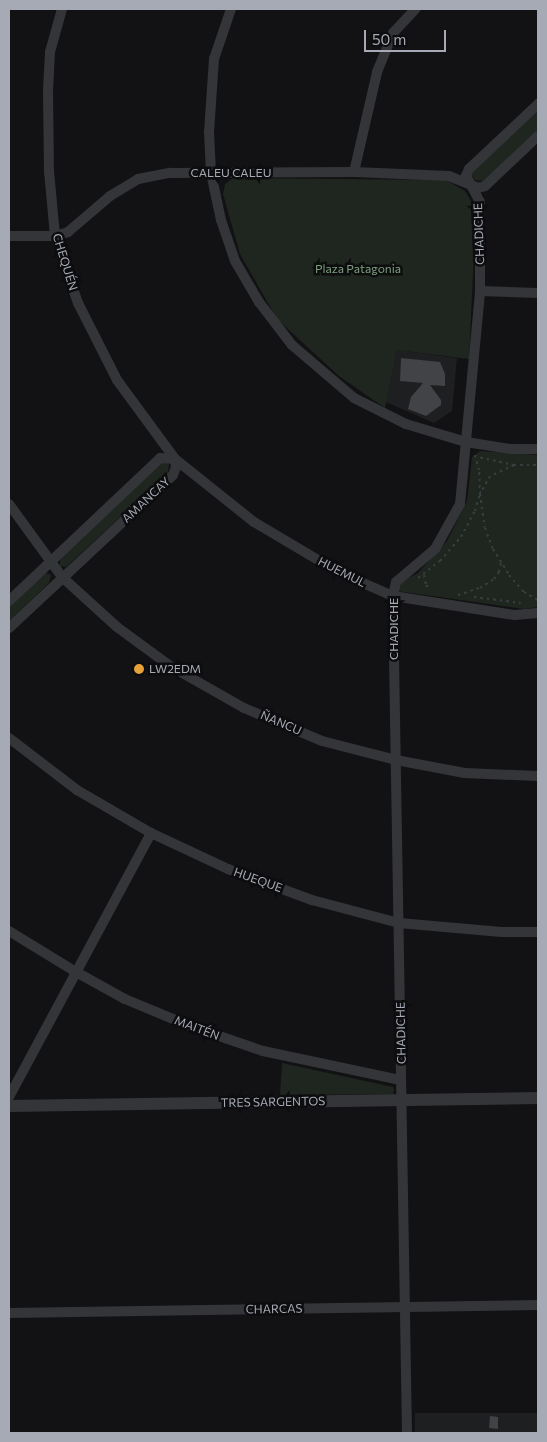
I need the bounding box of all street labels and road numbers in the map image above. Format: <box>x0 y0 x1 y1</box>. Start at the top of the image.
street label: CALEU CALEU <box>191 166 271 180</box>
street label: CHADICHE <box>471 203 487 265</box>
street label: CHEQUÉN <box>49 232 81 292</box>
street label: AMANCAY <box>119 474 173 526</box>
street label: HUEMUL <box>316 554 368 590</box>
street label: CHADICHE <box>387 598 401 660</box>
street label: ÑANCU <box>258 708 304 738</box>
street label: HUEQUE <box>232 865 284 895</box>
street label: CHADICHE <box>393 1002 409 1064</box>
street label: MAITÉN <box>172 1013 222 1043</box>
street label: TRES SARGENTOS <box>221 1094 325 1110</box>
street label: CHARCAS <box>245 1301 303 1317</box>

